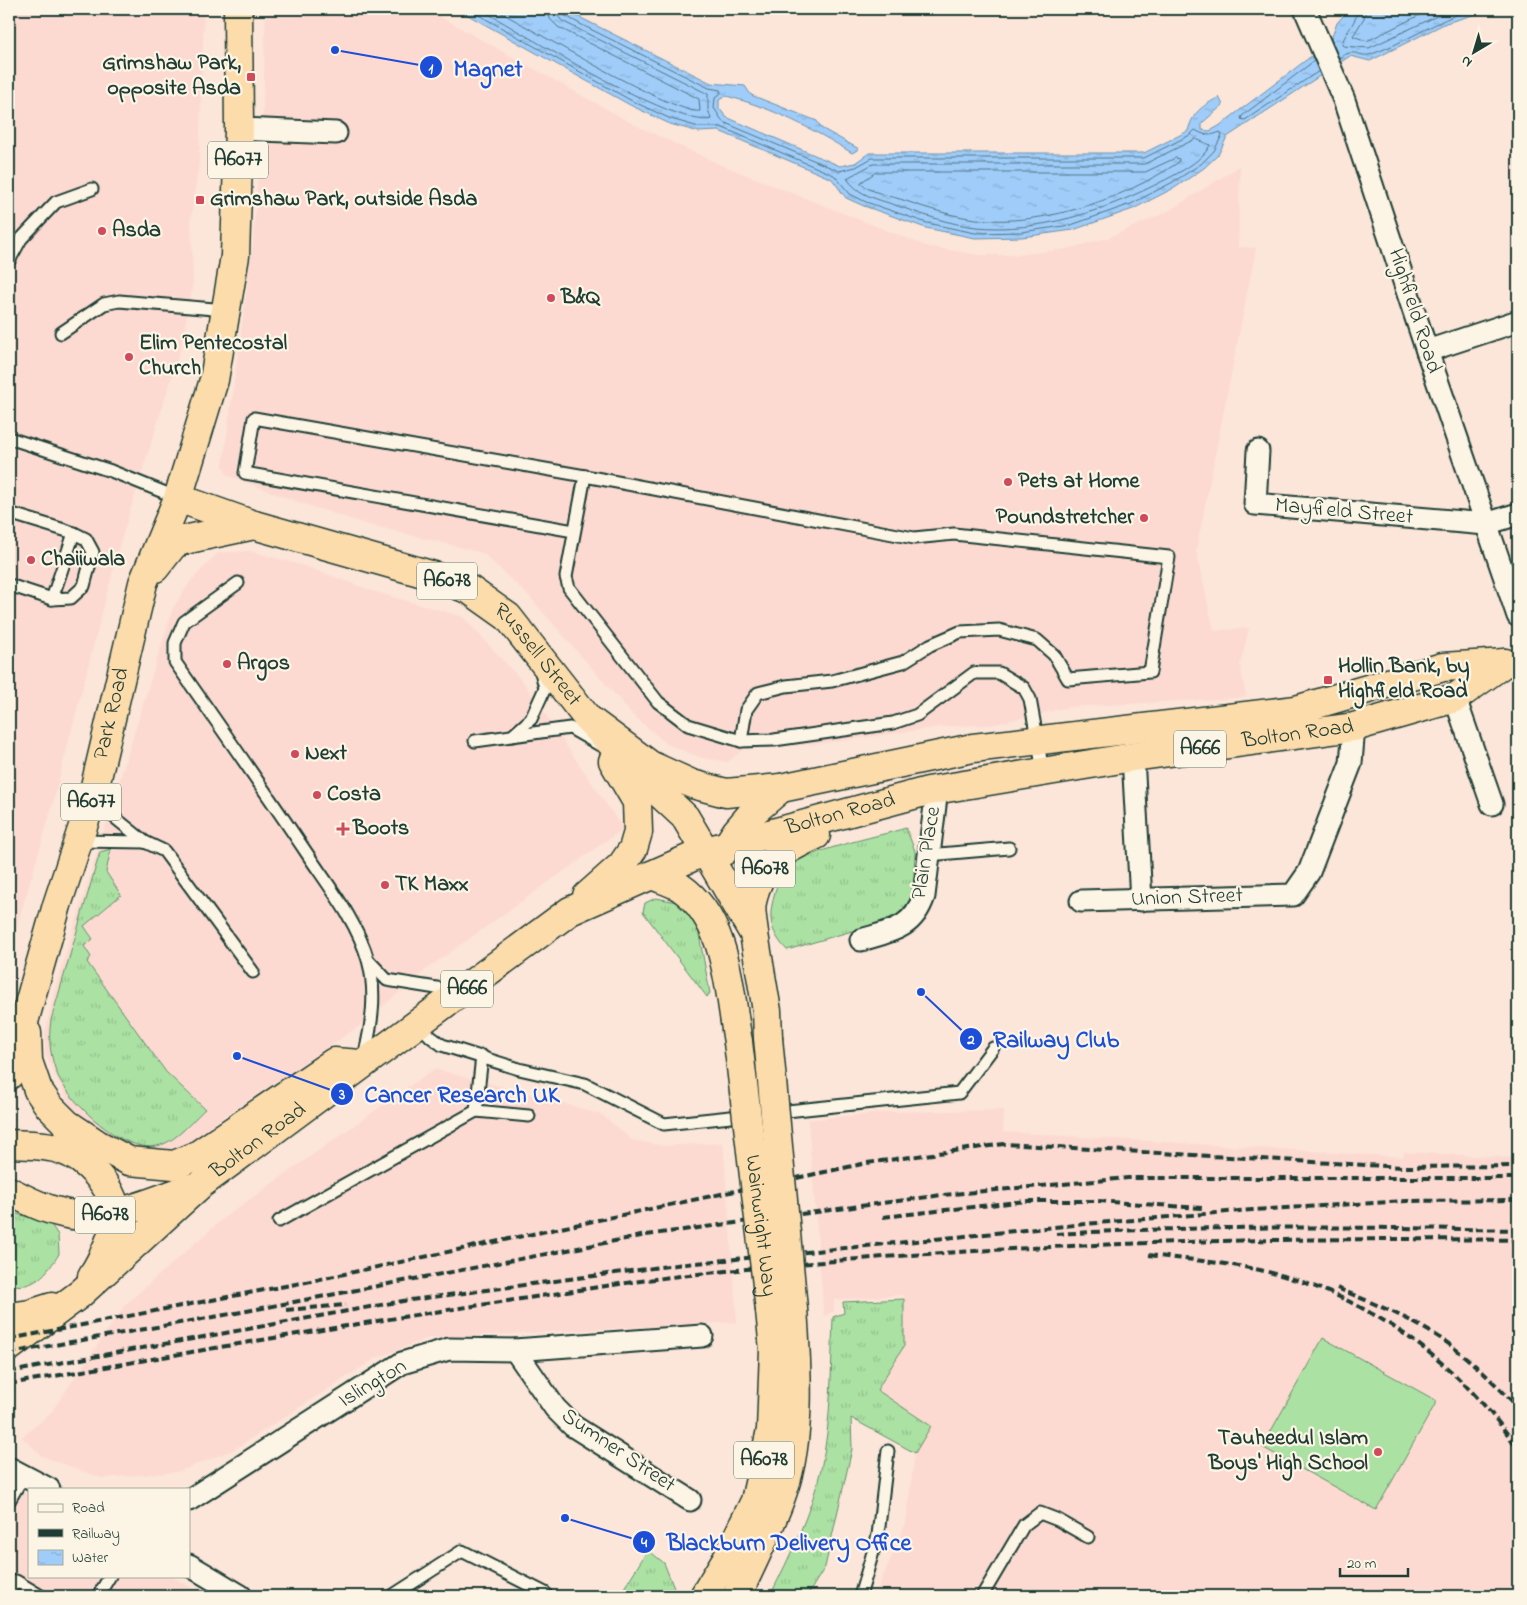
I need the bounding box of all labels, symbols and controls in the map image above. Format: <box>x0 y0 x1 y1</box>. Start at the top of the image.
north arrow <box>1450 28 1500 78</box>
place label: Grimshaw Park, opposite Asda <box>102 48 241 105</box>
callout: Magnet <box>419 48 533 87</box>
text: N <box>1457 50 1477 72</box>
text: Magnet <box>454 53 523 89</box>
text: 1 <box>429 58 434 80</box>
marker: Grimshaw Park, opposite Asda <box>245 71 257 83</box>
road number: A6077 <box>208 142 268 178</box>
place label: Grimshaw Park, outside Asda <box>210 184 477 216</box>
marker: Grimshaw Park, outside Asda <box>194 194 206 206</box>
place label: Asda <box>112 215 161 247</box>
marker: Asda <box>96 225 108 237</box>
street label: Highfield Road <box>1378 244 1449 378</box>
place label: B&Q <box>560 282 601 314</box>
marker: B&Q <box>545 292 557 304</box>
place label: Elim Pentecostal Church <box>139 328 288 385</box>
marker: Elim Pentecostal Church <box>123 351 135 363</box>
place label: Pets at Home <box>1018 466 1140 498</box>
marker: Pets at Home <box>1002 476 1014 488</box>
street label: Mayfield Street <box>1274 490 1415 535</box>
place label: Poundstretcher <box>996 502 1135 534</box>
marker: Poundstretcher <box>1138 512 1150 524</box>
place label: Chaiiwala <box>41 544 125 576</box>
marker: Chaiiwala <box>25 554 37 566</box>
road number: A6078 <box>417 562 477 600</box>
street label: Russell Street <box>487 595 589 714</box>
place label: Argos <box>237 648 290 681</box>
place label: Hollin Bank, by Highfield Road <box>1338 651 1470 709</box>
marker: Argos <box>221 658 233 670</box>
street label: Park Road <box>86 665 138 763</box>
marker: Hollin Bank, by Highfield Road <box>1322 674 1334 686</box>
street label: Bolton Road <box>1239 711 1356 758</box>
road number: A666 <box>1174 731 1226 768</box>
place label: Next <box>305 738 348 770</box>
marker: Next <box>289 748 301 760</box>
place label: Costa <box>327 779 381 811</box>
road number: A6077 <box>61 784 121 820</box>
street label: Bolton Road <box>781 785 899 845</box>
marker: Costa <box>311 789 323 801</box>
street label: Plain Place <box>904 804 950 902</box>
place label: Boots <box>352 813 409 845</box>
marker: Boots <box>337 823 349 835</box>
road number: A6078 <box>735 851 795 888</box>
place label: TK Maxx <box>395 869 469 901</box>
marker: TK Maxx <box>379 879 391 891</box>
street label: Union Street <box>1131 880 1244 916</box>
road number: A666 <box>441 971 493 1008</box>
callout: Railway Club <box>958 1019 1129 1058</box>
text: Railway Club <box>993 1024 1119 1060</box>
text: 2 <box>966 1029 975 1051</box>
callout: Cancer Research UK <box>329 1074 569 1113</box>
text: Cancer Research UK <box>364 1079 561 1114</box>
text: 3 <box>338 1084 345 1106</box>
street label: Bolton Road <box>203 1095 313 1188</box>
street label: Wainwright Way <box>736 1153 784 1299</box>
road number: A6078 <box>75 1196 135 1234</box>
street label: Islington <box>333 1351 414 1418</box>
street label: Sumner Street <box>554 1401 682 1502</box>
place label: Tauheedul Islam Boys' High School <box>1208 1423 1368 1481</box>
road number: A6078 <box>734 1442 794 1478</box>
marker: Tauheedul Islam Boys' High School <box>1372 1446 1384 1458</box>
legend <box>28 1488 190 1578</box>
text: Road <box>72 1497 105 1519</box>
callout: Blackburn Delivery Office <box>632 1522 921 1561</box>
text: Railway <box>72 1523 120 1546</box>
text: Blackburn Delivery Office <box>666 1527 912 1563</box>
text: 4 <box>640 1532 648 1554</box>
scale bar <box>1340 1545 1407 1577</box>
text: Water <box>72 1547 108 1569</box>
text: 20 m <box>1347 1553 1377 1575</box>

